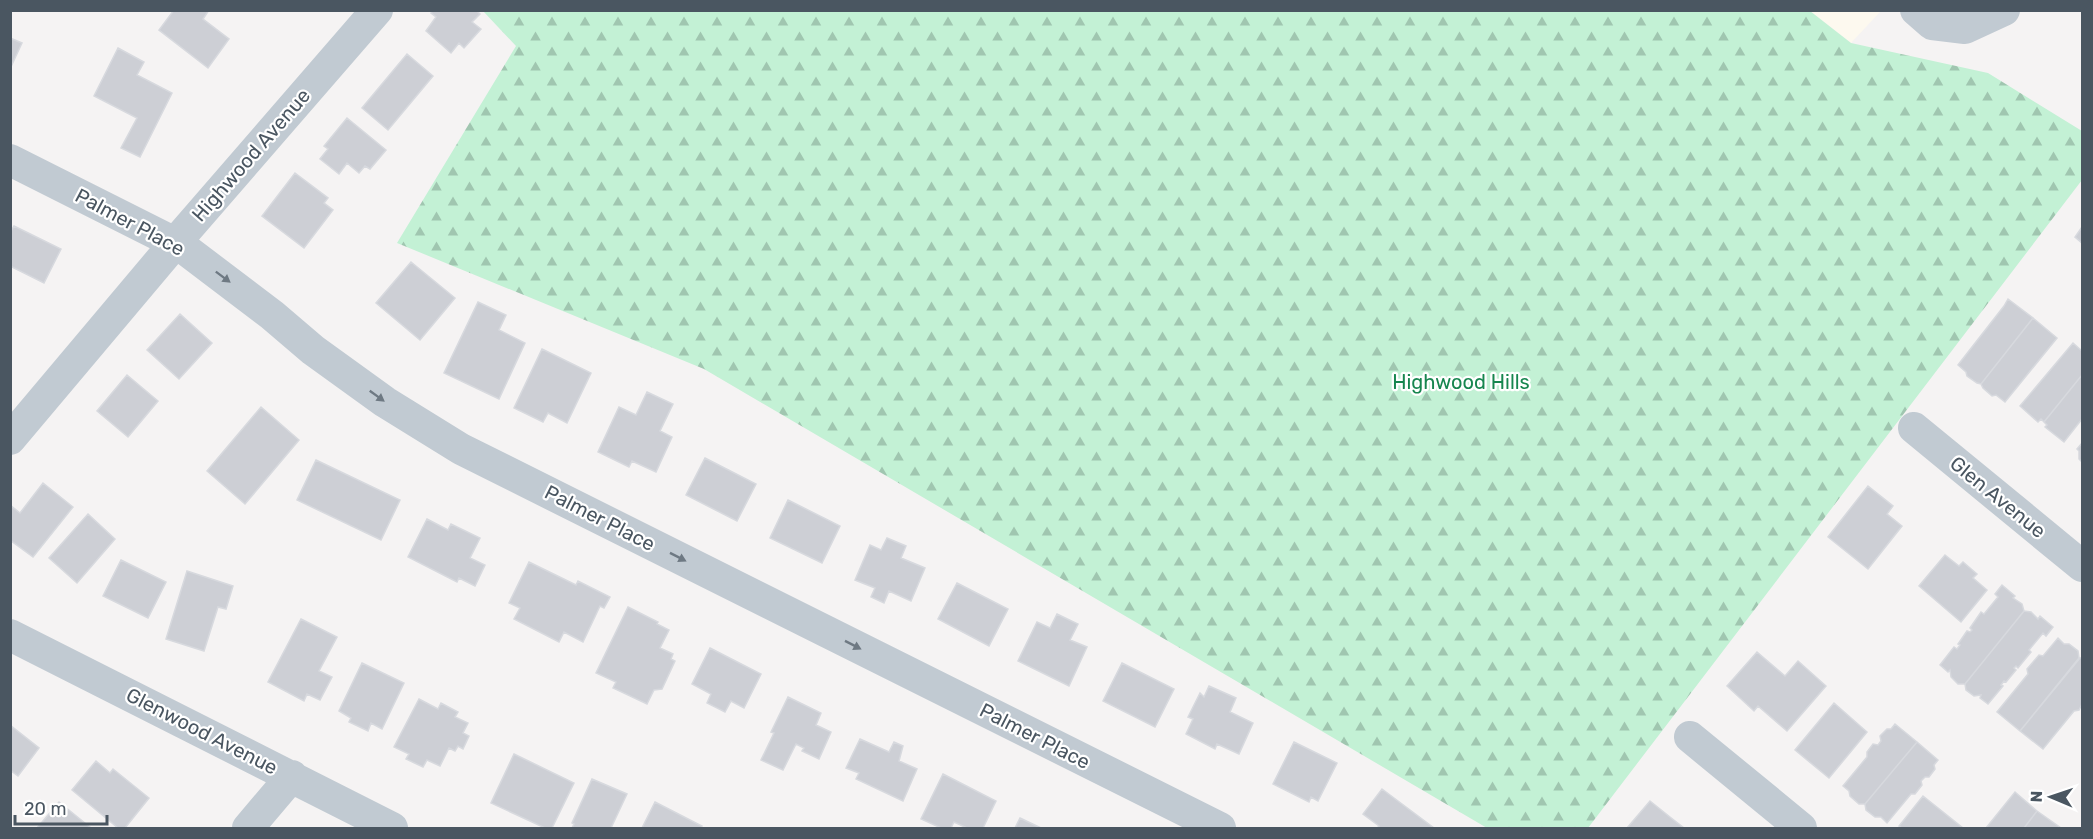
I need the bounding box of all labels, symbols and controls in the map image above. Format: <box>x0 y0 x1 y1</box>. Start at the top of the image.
street label: Highwood Avenue <box>187 84 315 226</box>
street label: Palmer Place <box>71 183 189 261</box>
one-way arrow <box>215 271 230 283</box>
park label: Highwood Hills <box>1392 370 1530 394</box>
one-way arrow <box>369 390 384 402</box>
street label: Glen Avenue <box>1945 451 2051 543</box>
street label: Palmer Place <box>541 480 659 556</box>
one-way arrow <box>670 553 687 562</box>
one-way arrow <box>844 640 861 649</box>
street label: Glenwood Avenue <box>122 682 282 780</box>
street label: Palmer Place <box>976 698 1094 774</box>
north arrow <box>2021 767 2081 827</box>
scale bar <box>15 788 106 826</box>
text: N <box>2027 790 2046 803</box>
text: 20 m <box>24 798 66 820</box>

